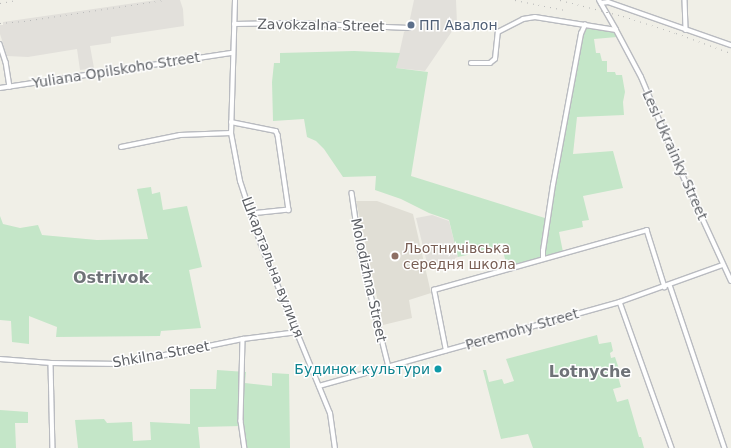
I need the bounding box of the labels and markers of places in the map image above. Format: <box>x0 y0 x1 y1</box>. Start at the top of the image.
place label: ПП Авалон <box>419 17 498 33</box>
marker: ПП Авалон <box>406 20 416 30</box>
place label: Льотничівська середня школа <box>403 240 516 272</box>
marker: Льотничівська середня школа <box>390 251 400 261</box>
place label: Будинок культури <box>294 361 430 377</box>
marker: Будинок культури <box>433 364 443 374</box>

